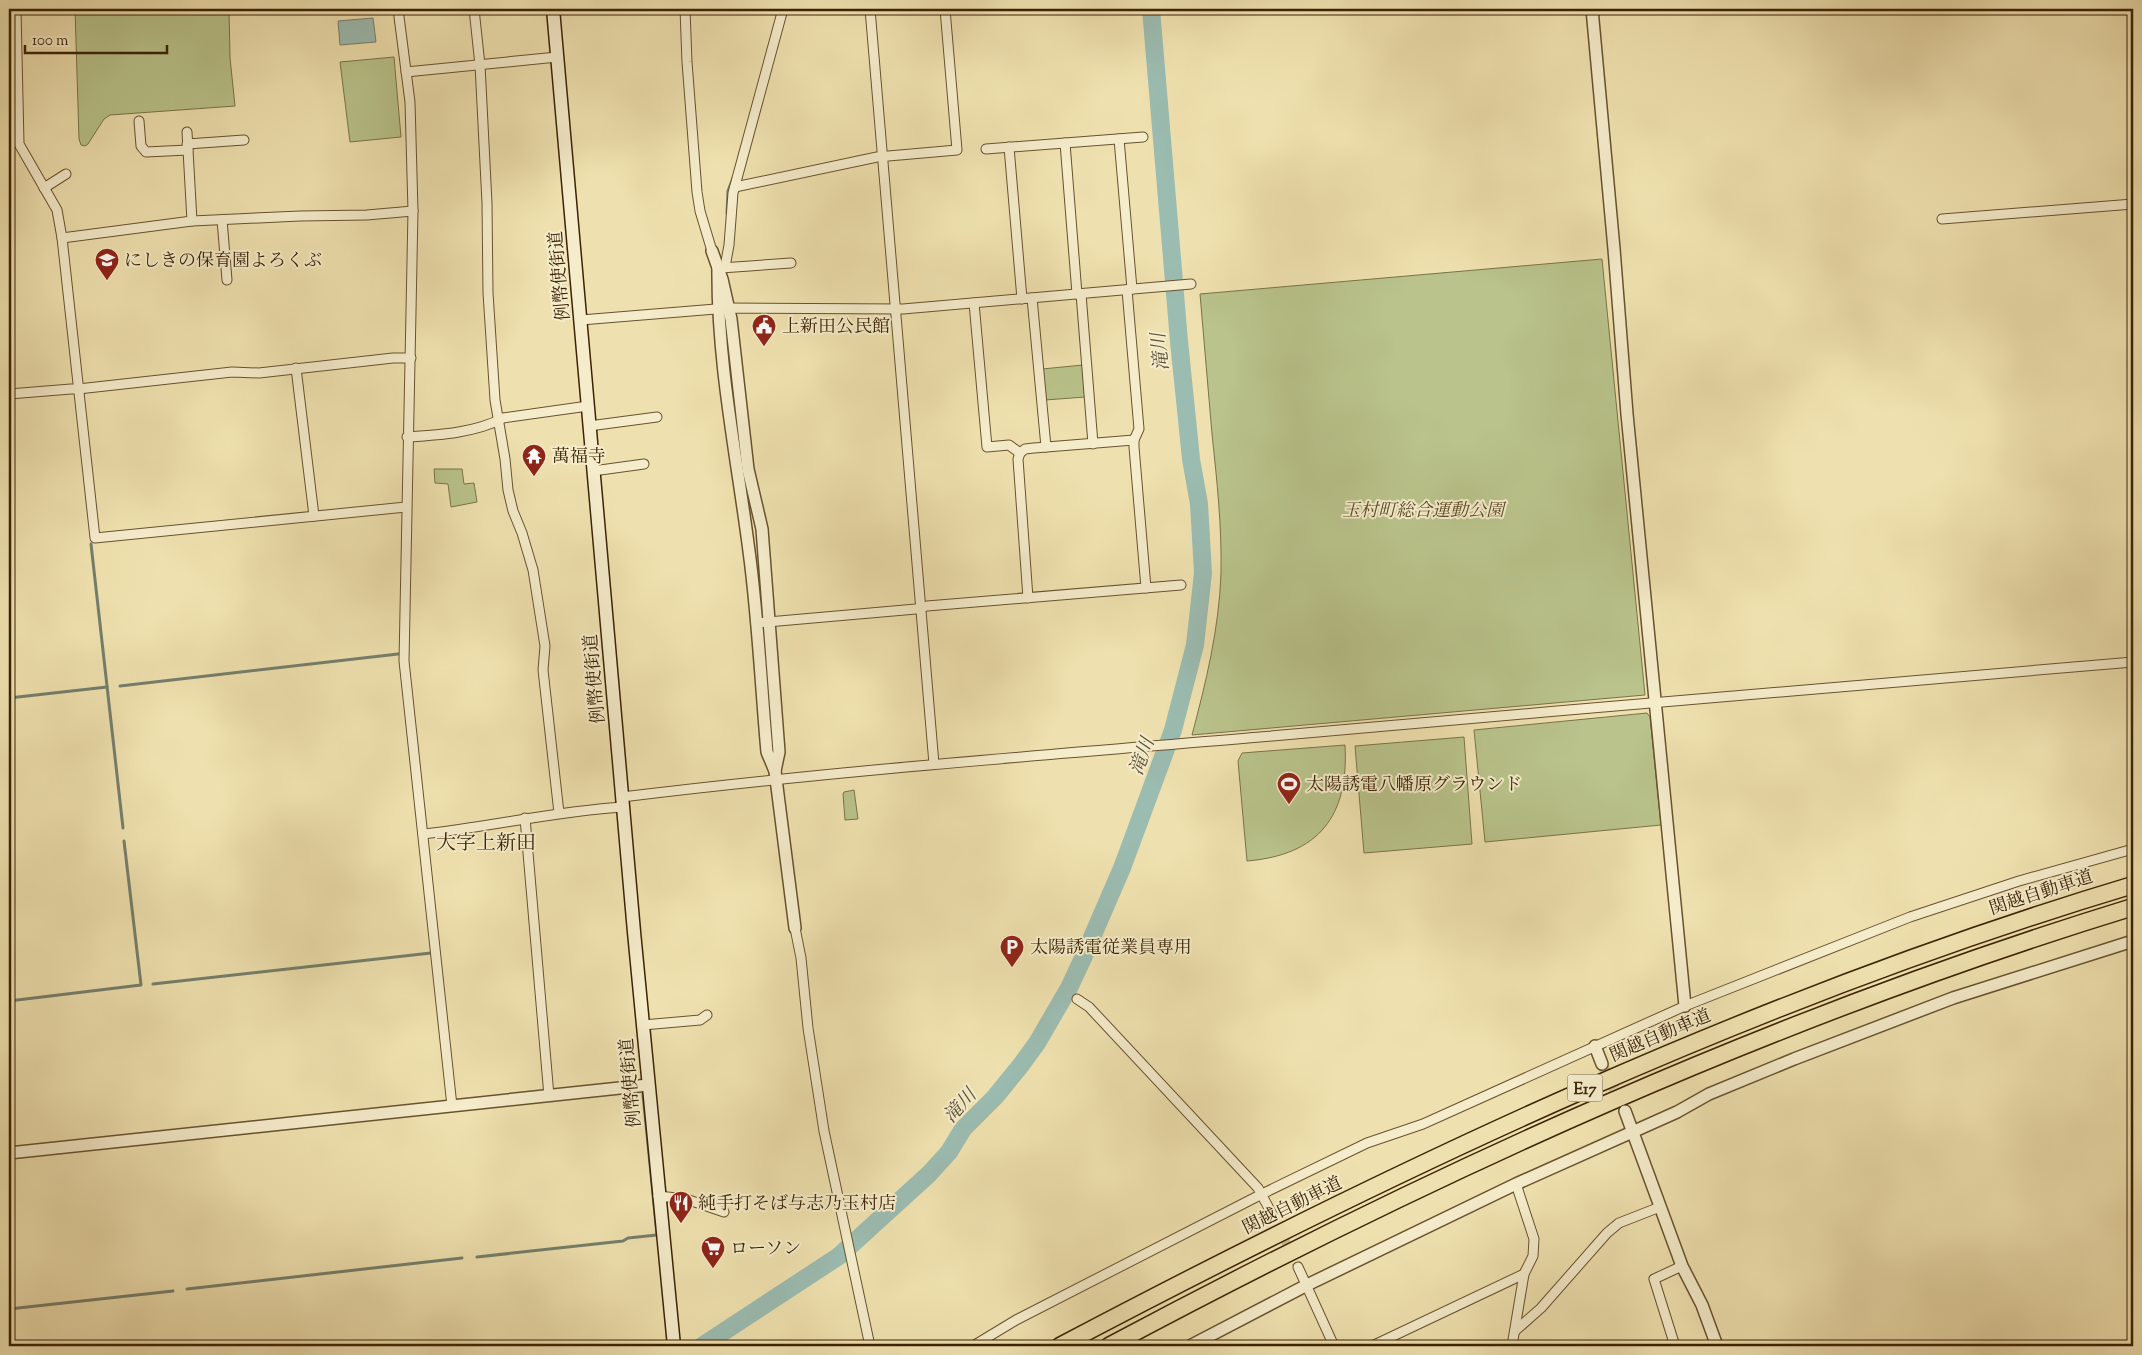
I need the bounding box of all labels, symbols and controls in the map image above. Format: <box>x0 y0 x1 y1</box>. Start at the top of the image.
scale bar <box>25 22 168 54</box>
text: 100 m <box>32 31 69 52</box>
street label: 例幣使街道 <box>544 230 578 322</box>
school or university icon: にしきの保育園よろくぶ <box>94 247 120 281</box>
place label: にしきの保育園よろくぶ <box>124 249 322 275</box>
public building icon: 上新田公民館 <box>751 313 777 347</box>
place label: 上新田公民館 <box>782 315 890 341</box>
water label: 滝川 <box>1146 329 1177 372</box>
temple icon: 萬福寺 <box>521 443 547 477</box>
place label: 萬福寺 <box>552 445 606 471</box>
park label: 玉村町総合運動公園 <box>1342 499 1507 525</box>
street label: 例幣使街道 <box>579 633 613 725</box>
water label: 滝川 <box>1124 733 1163 779</box>
sports icon: 太陽誘電八幡原グラウンド <box>1276 771 1302 805</box>
place label: 太陽誘電八幡原グラウンド <box>1306 773 1522 799</box>
district label: 大字上新田 <box>436 830 536 859</box>
street label: 関越自動車道 <box>1986 865 2097 923</box>
parking icon: 太陽誘電従業員専用 <box>999 934 1025 968</box>
place label: 太陽誘電従業員専用 <box>1030 936 1192 962</box>
street label: 関越自動車道 <box>1606 1004 1716 1070</box>
street label: 例幣使街道 <box>615 1037 649 1129</box>
road number: E17 <box>1568 1074 1602 1102</box>
water label: 滝川 <box>938 1082 985 1130</box>
street label: 関越自動車道 <box>1239 1171 1347 1242</box>
restaurant icon: 純手打そば与志乃玉村店 <box>668 1190 694 1224</box>
place label: 純手打そば与志乃玉村店 <box>698 1192 896 1218</box>
supermarket icon: ローソン <box>700 1235 726 1269</box>
place label: ローソン <box>730 1237 801 1263</box>

